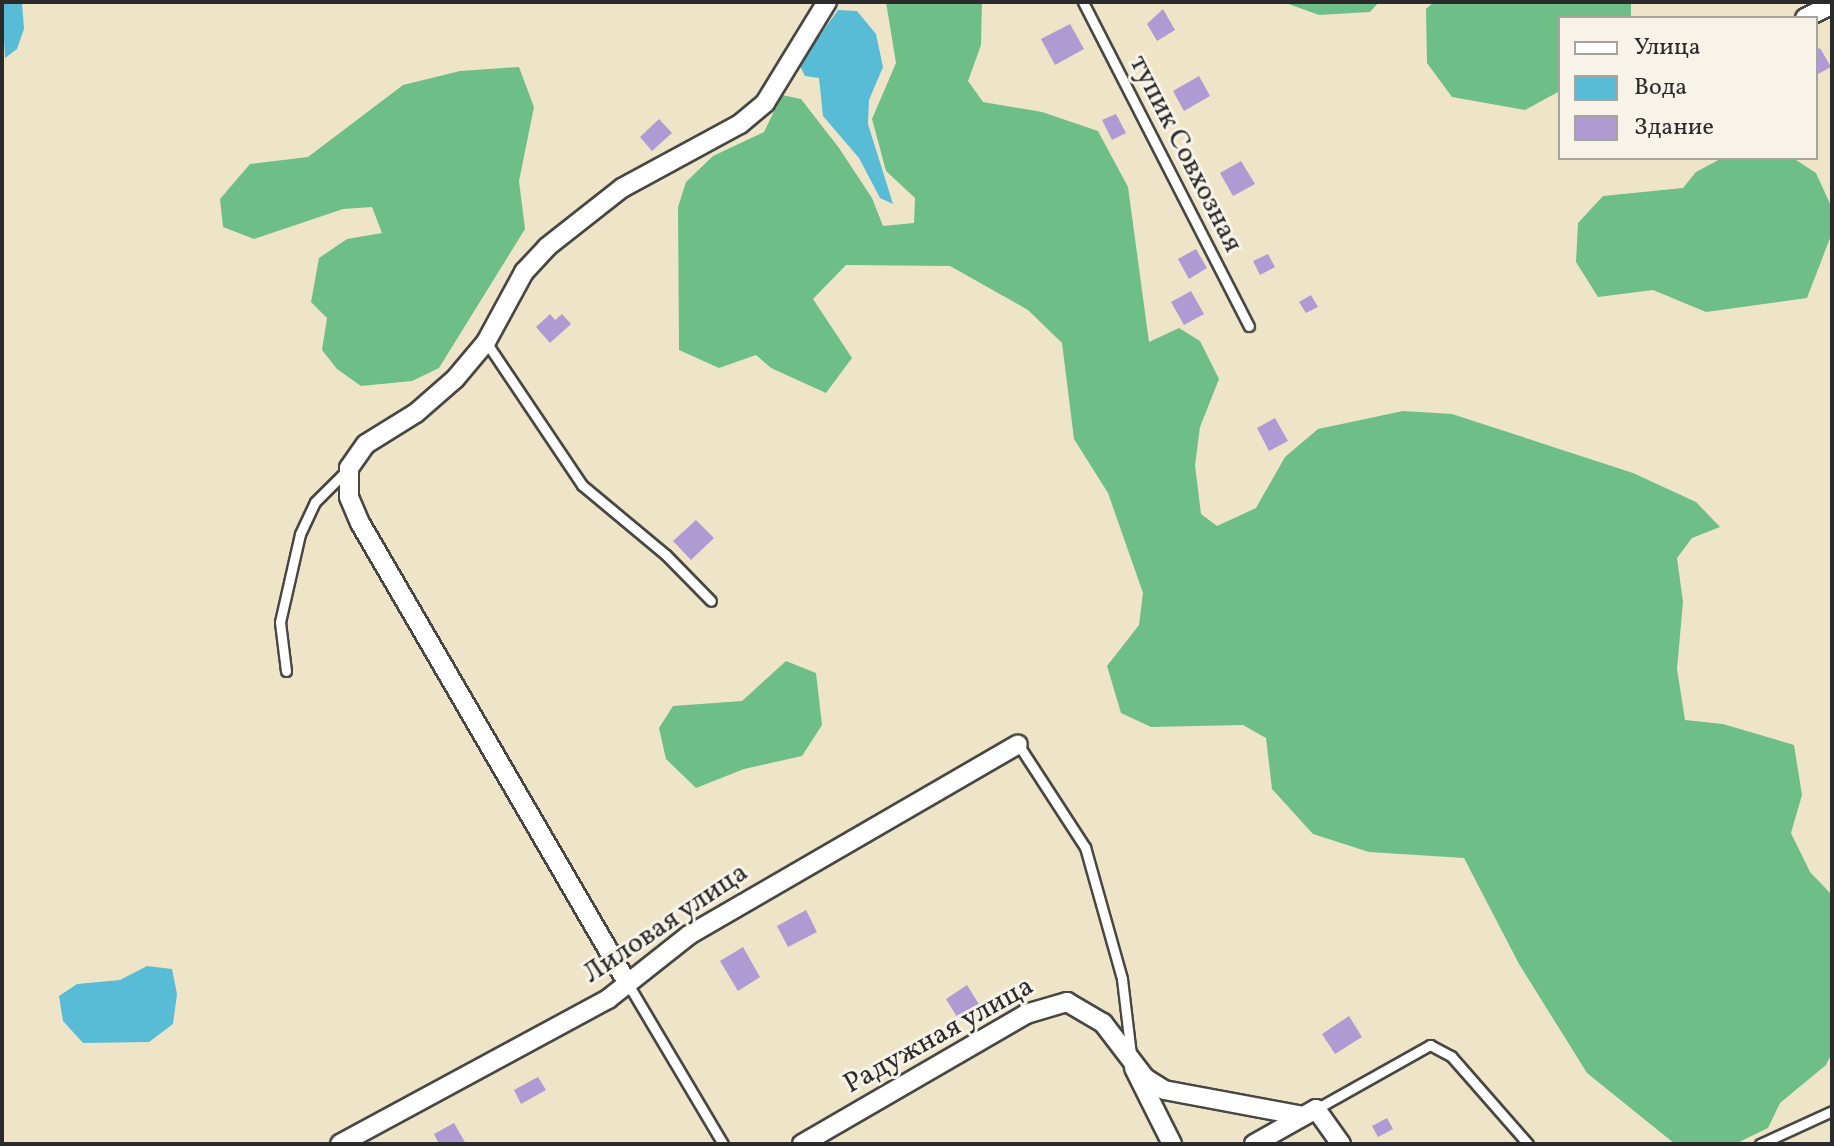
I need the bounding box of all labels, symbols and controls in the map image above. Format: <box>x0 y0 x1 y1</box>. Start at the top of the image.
legend <box>1558 16 1818 160</box>
text: Улица <box>1634 31 1701 65</box>
street label: тупик Совхозная <box>1121 50 1249 258</box>
text: Вода <box>1634 71 1687 105</box>
text: Здание <box>1634 111 1714 145</box>
street label: Лиловая улица <box>577 856 755 992</box>
street label: Радужная улица <box>838 970 1040 1102</box>

